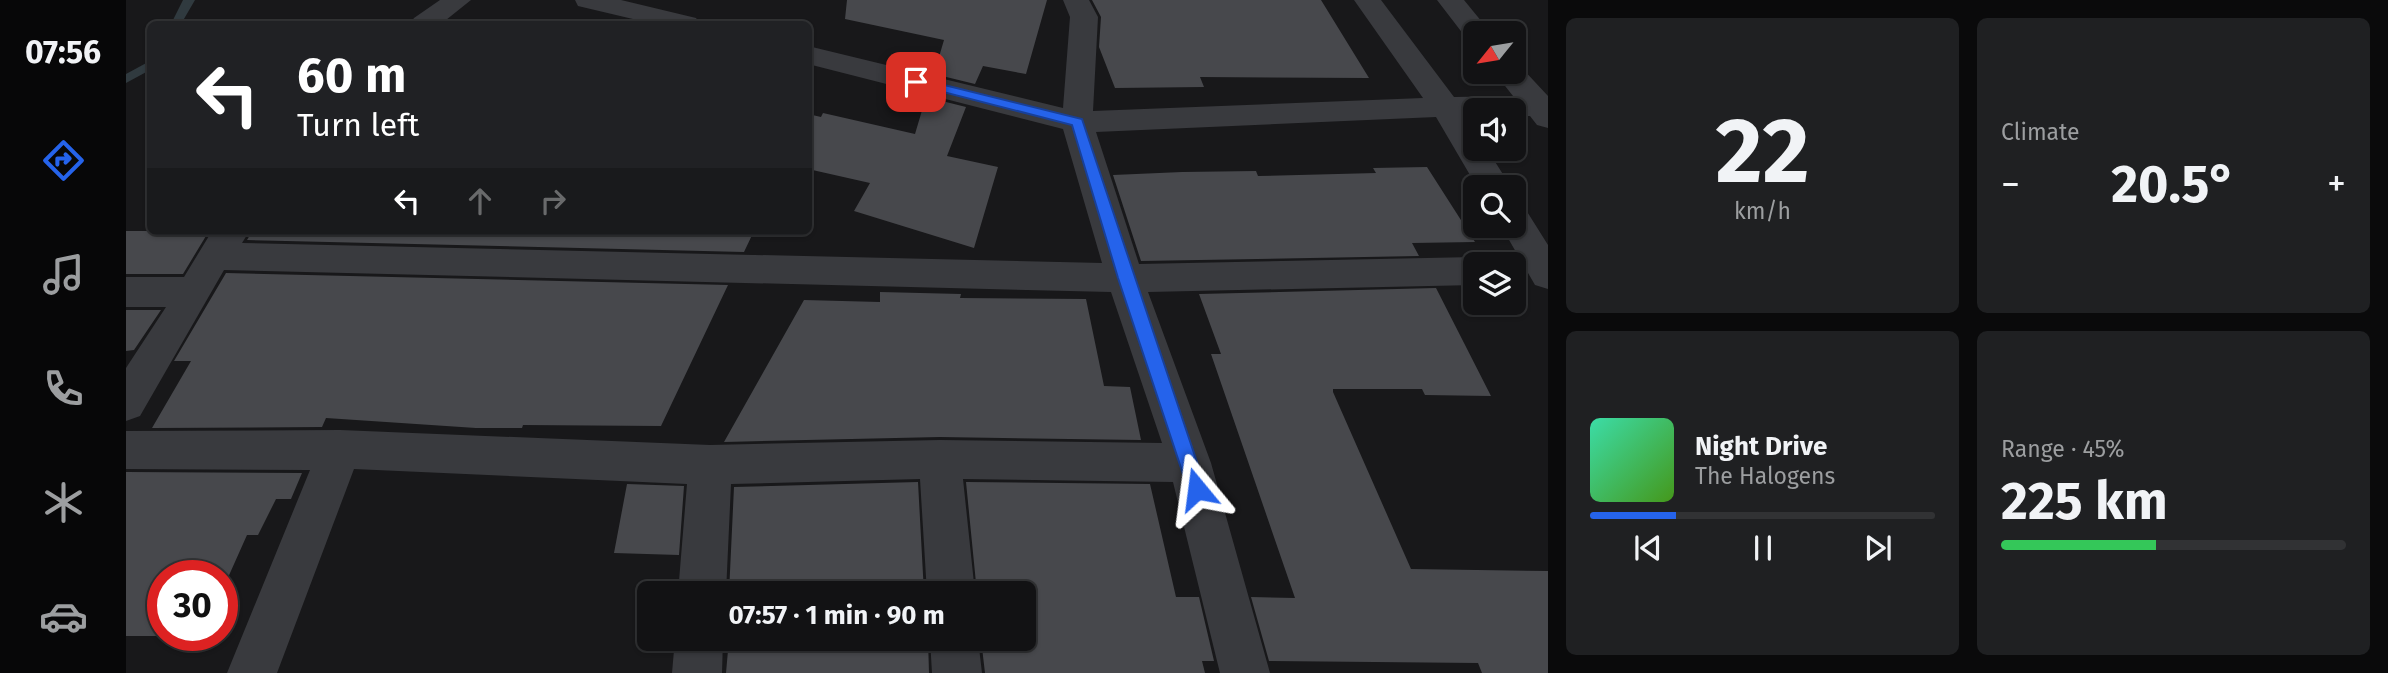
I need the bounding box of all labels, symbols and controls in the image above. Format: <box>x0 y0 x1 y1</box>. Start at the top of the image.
north arrow <box>1463 21 1526 84</box>
map controls <box>1463 21 1526 315</box>
text: 07:56 <box>25 33 101 71</box>
text: 60 m <box>297 46 406 105</box>
icon: left <box>182 49 273 140</box>
pin <box>886 52 946 112</box>
icon: arrive <box>897 63 935 101</box>
text: 22 <box>1715 97 1810 206</box>
button: sound <box>1463 98 1526 161</box>
text: Turn left <box>297 106 419 144</box>
text: Climate <box>2001 118 2080 146</box>
icon: directions <box>39 136 88 185</box>
text: 20.5° <box>2111 153 2236 216</box>
text: − <box>2001 161 2020 207</box>
text: + <box>2327 161 2346 207</box>
button: search <box>1463 175 1526 238</box>
icon: left <box>388 182 426 220</box>
icon: ahead <box>461 182 499 220</box>
icon: right <box>534 182 572 220</box>
text: km/h <box>1734 197 1791 225</box>
icon: music <box>39 250 88 299</box>
button: layers <box>1463 252 1526 315</box>
icon: phone <box>39 364 88 413</box>
text: Night Drive <box>1695 431 1827 462</box>
text: Range · 45% <box>2001 435 2125 463</box>
position arrow <box>1160 452 1234 526</box>
text: The Halogens <box>1695 462 1835 490</box>
text: 225 km <box>2001 470 2168 533</box>
icon: climate <box>39 478 88 527</box>
icon: previous <box>1629 529 1667 567</box>
icon: pause <box>1744 529 1782 567</box>
icon: next <box>1859 529 1897 567</box>
speed limit sign: 30 <box>147 560 238 651</box>
icon: car <box>39 592 88 641</box>
text: 07:57 · 1 min · 90 m <box>728 600 945 631</box>

